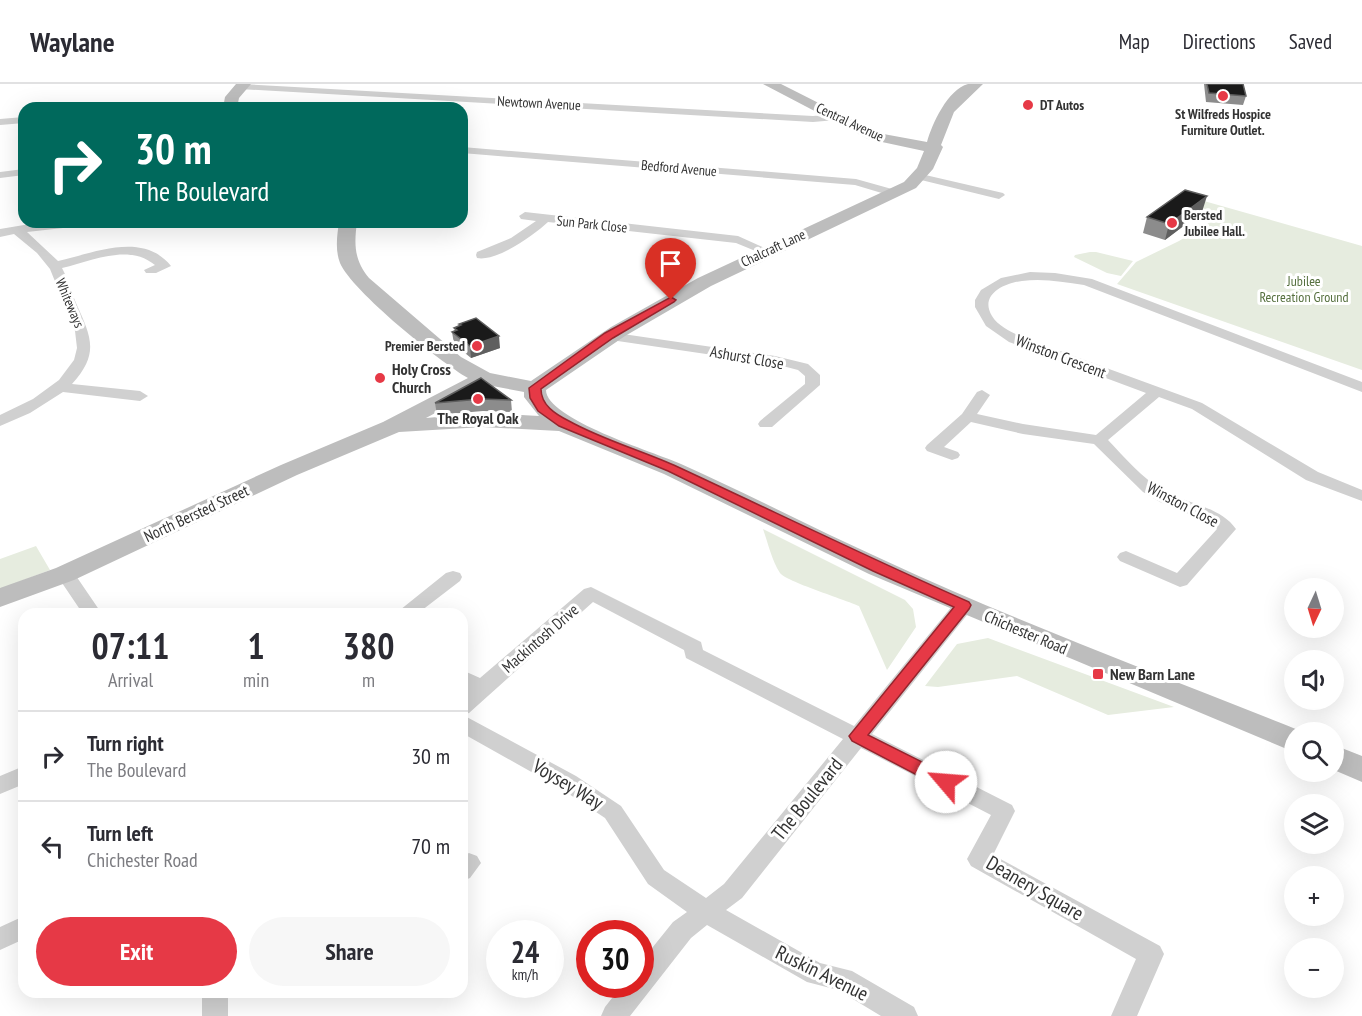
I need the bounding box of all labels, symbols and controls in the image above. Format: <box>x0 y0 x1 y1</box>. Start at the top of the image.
text: Waylane <box>30 23 115 60</box>
text: Map <box>1119 28 1150 55</box>
text: Directions <box>1183 28 1256 55</box>
text: Saved <box>1289 28 1332 55</box>
marker: St Wilfreds Hospice Furniture Outlet. <box>1216 89 1230 103</box>
street label: Newtown Avenue <box>497 92 581 114</box>
place label: DT Autos <box>1040 96 1084 114</box>
marker: DT Autos <box>1021 98 1035 112</box>
street label: Central Avenue <box>813 99 887 146</box>
place label: St Wilfreds Hospice Furniture Outlet. <box>1175 105 1271 139</box>
text: 30 m <box>135 121 212 176</box>
icon: right <box>36 126 114 204</box>
street label: Bedford Avenue <box>640 156 718 180</box>
text: The Boulevard <box>135 174 269 208</box>
place label: Bersted Jubilee Hall. <box>1183 206 1245 240</box>
street label: Sun Park Close <box>556 211 628 237</box>
marker: Bersted Jubilee Hall. <box>1165 216 1179 230</box>
street label: Chalcraft Lane <box>738 225 808 271</box>
pin <box>645 238 696 300</box>
icon: arrive <box>654 247 687 280</box>
park label: Jubilee Recreation Ground <box>1259 272 1349 306</box>
street label: Whiteways <box>52 276 89 331</box>
street label: Winston Crescent <box>1013 330 1110 383</box>
place label: Premier Bersted <box>385 337 465 355</box>
marker: Premier Bersted <box>470 339 484 353</box>
street label: Ashurst Close <box>709 341 785 373</box>
place label: Holy Cross Church <box>392 359 451 397</box>
marker: Holy Cross Church <box>373 371 387 385</box>
marker: The Royal Oak <box>471 392 485 406</box>
place label: The Royal Oak <box>437 408 519 428</box>
street label: Winston Close <box>1144 477 1222 531</box>
street label: North Bersted Street <box>140 480 252 546</box>
north arrow <box>1284 578 1344 638</box>
map controls <box>1284 578 1344 998</box>
street label: Mackintosh Drive <box>498 599 582 677</box>
street label: Chichester Road <box>981 605 1071 659</box>
text: 07:11 <box>92 622 169 669</box>
text: 1 <box>247 622 265 669</box>
text: 380 <box>343 622 394 669</box>
button: sound <box>1284 650 1344 710</box>
place label: New Barn Lane <box>1110 664 1195 684</box>
text: Arrival <box>108 667 153 693</box>
text: min <box>243 667 269 693</box>
text: m <box>362 667 375 693</box>
marker: New Barn Lane <box>1091 667 1105 681</box>
button: search <box>1284 722 1344 782</box>
text: Turn right <box>87 729 164 757</box>
icon: right <box>36 740 69 773</box>
text: 30 m <box>411 742 450 770</box>
position arrow <box>914 750 978 814</box>
street label: Voysey Way <box>527 752 609 815</box>
street label: The Boulevard <box>766 752 848 846</box>
text: The Boulevard <box>87 757 186 783</box>
button: layers <box>1284 794 1344 854</box>
text: Turn left <box>87 819 153 847</box>
icon: left <box>36 830 69 863</box>
text: 70 m <box>411 832 450 860</box>
text: Chichester Road <box>87 847 198 873</box>
street label: Deanery Square <box>982 850 1088 926</box>
button: + <box>1284 866 1344 926</box>
button: Exit <box>36 917 237 986</box>
button: Share <box>249 917 450 986</box>
speed limit sign: 30 <box>576 920 654 998</box>
text: 24 <box>511 932 539 971</box>
button: − <box>1284 938 1344 998</box>
street label: Ruskin Avenue <box>771 939 873 1007</box>
text: km/h <box>512 965 538 984</box>

